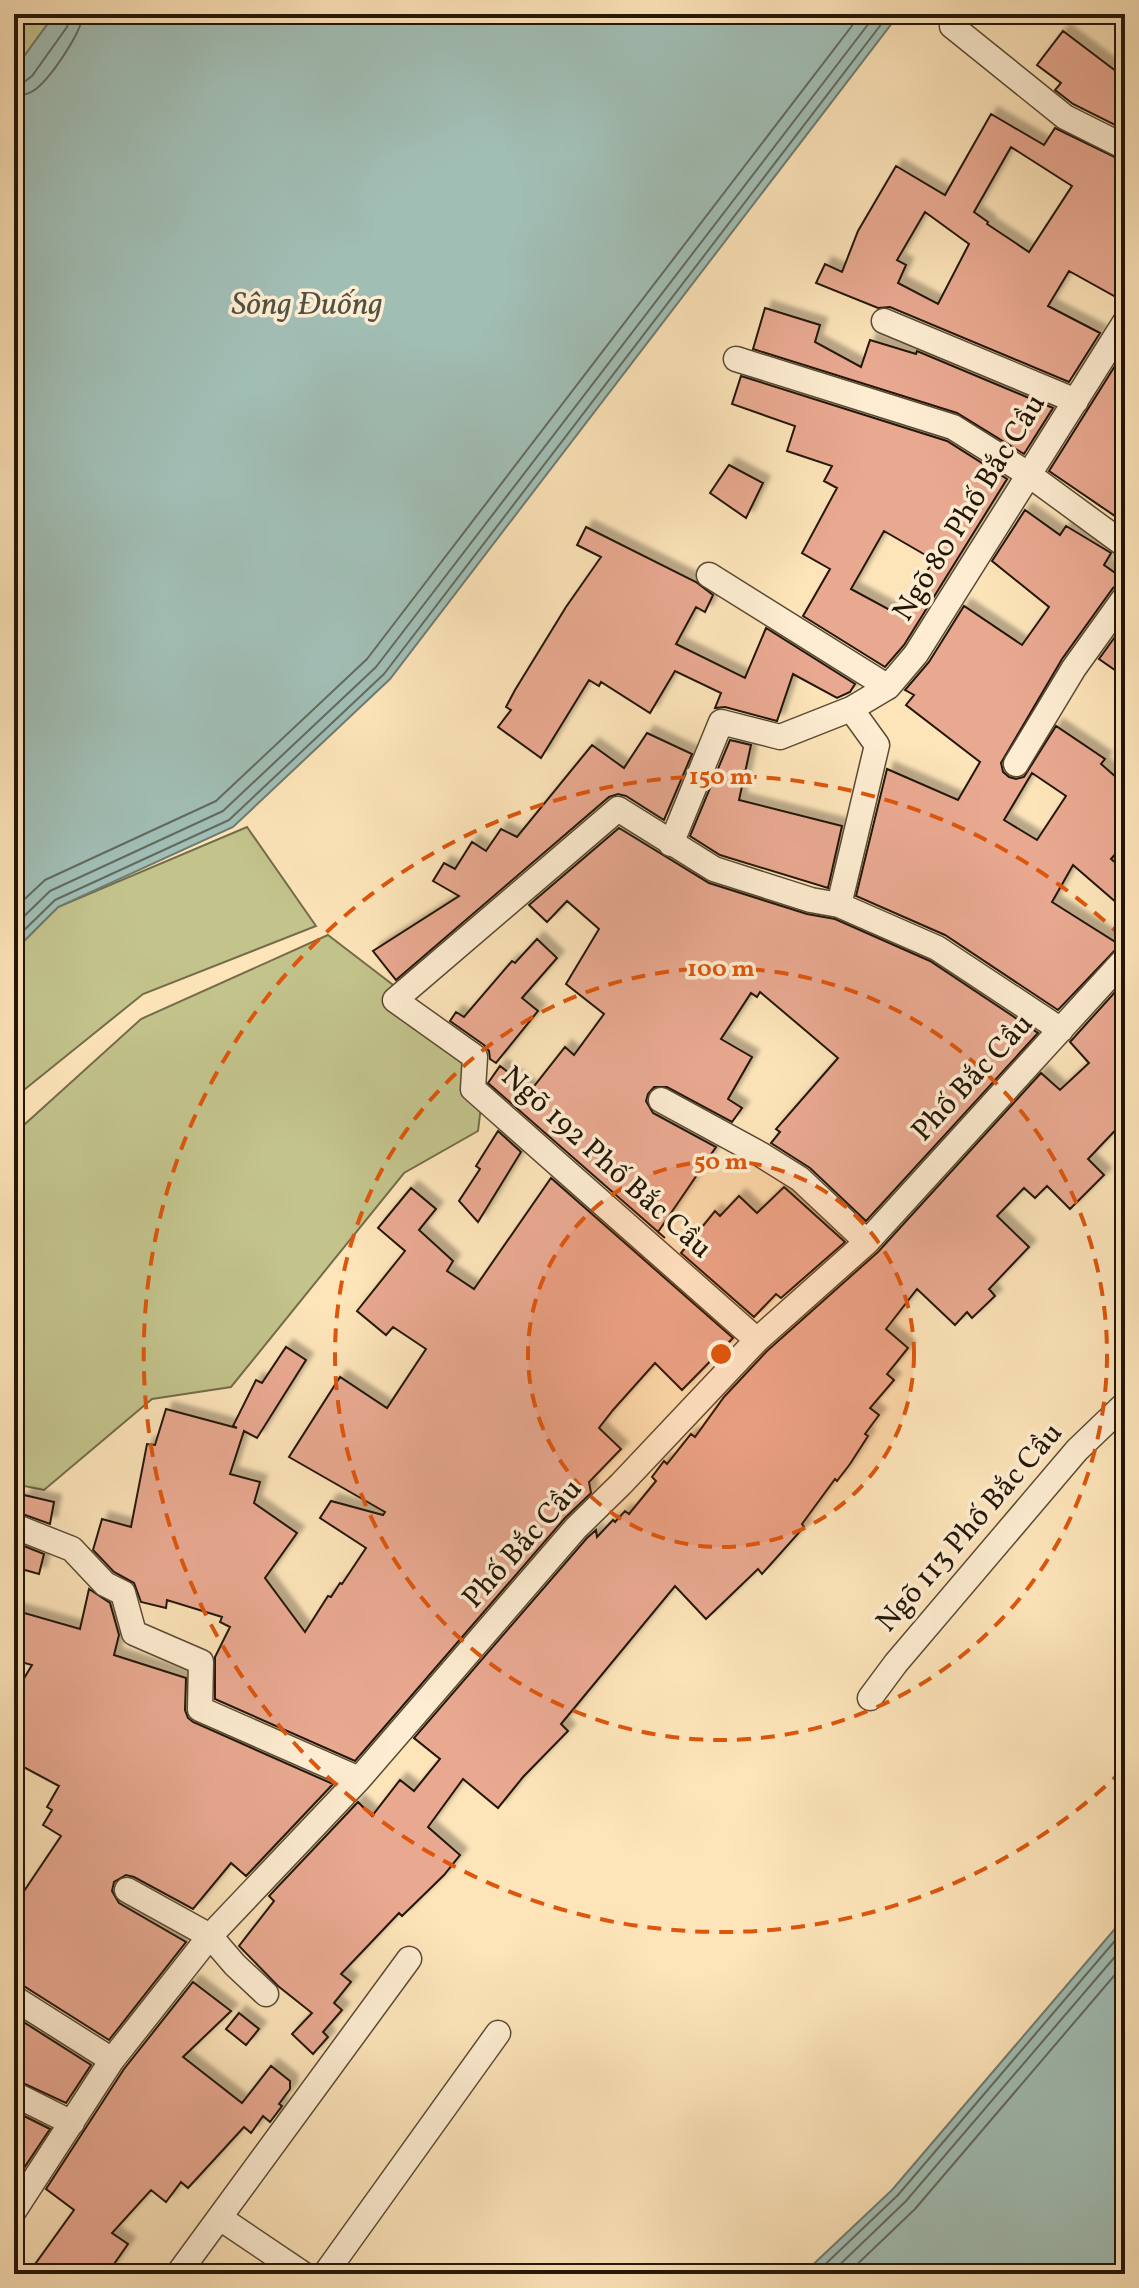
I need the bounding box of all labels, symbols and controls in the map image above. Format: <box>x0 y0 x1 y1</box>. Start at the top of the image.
water label: Sông Đuống <box>232 284 382 328</box>
street label: Ngõ 80 Phố Bắc Cầu <box>883 386 1057 630</box>
text: 150 m <box>689 761 753 795</box>
text: 100 m <box>687 953 755 987</box>
street label: Phố Bắc Cầu <box>902 1005 1044 1151</box>
street label: Ngõ 192 Phố Bắc Cầu <box>491 1057 721 1269</box>
text: 50 m <box>694 1146 748 1180</box>
centre of rings <box>707 1340 735 1368</box>
street label: Ngõ 113 Phố Bắc Cầu <box>867 1414 1073 1642</box>
street label: Phố Bắc Cầu <box>453 1470 593 1618</box>

